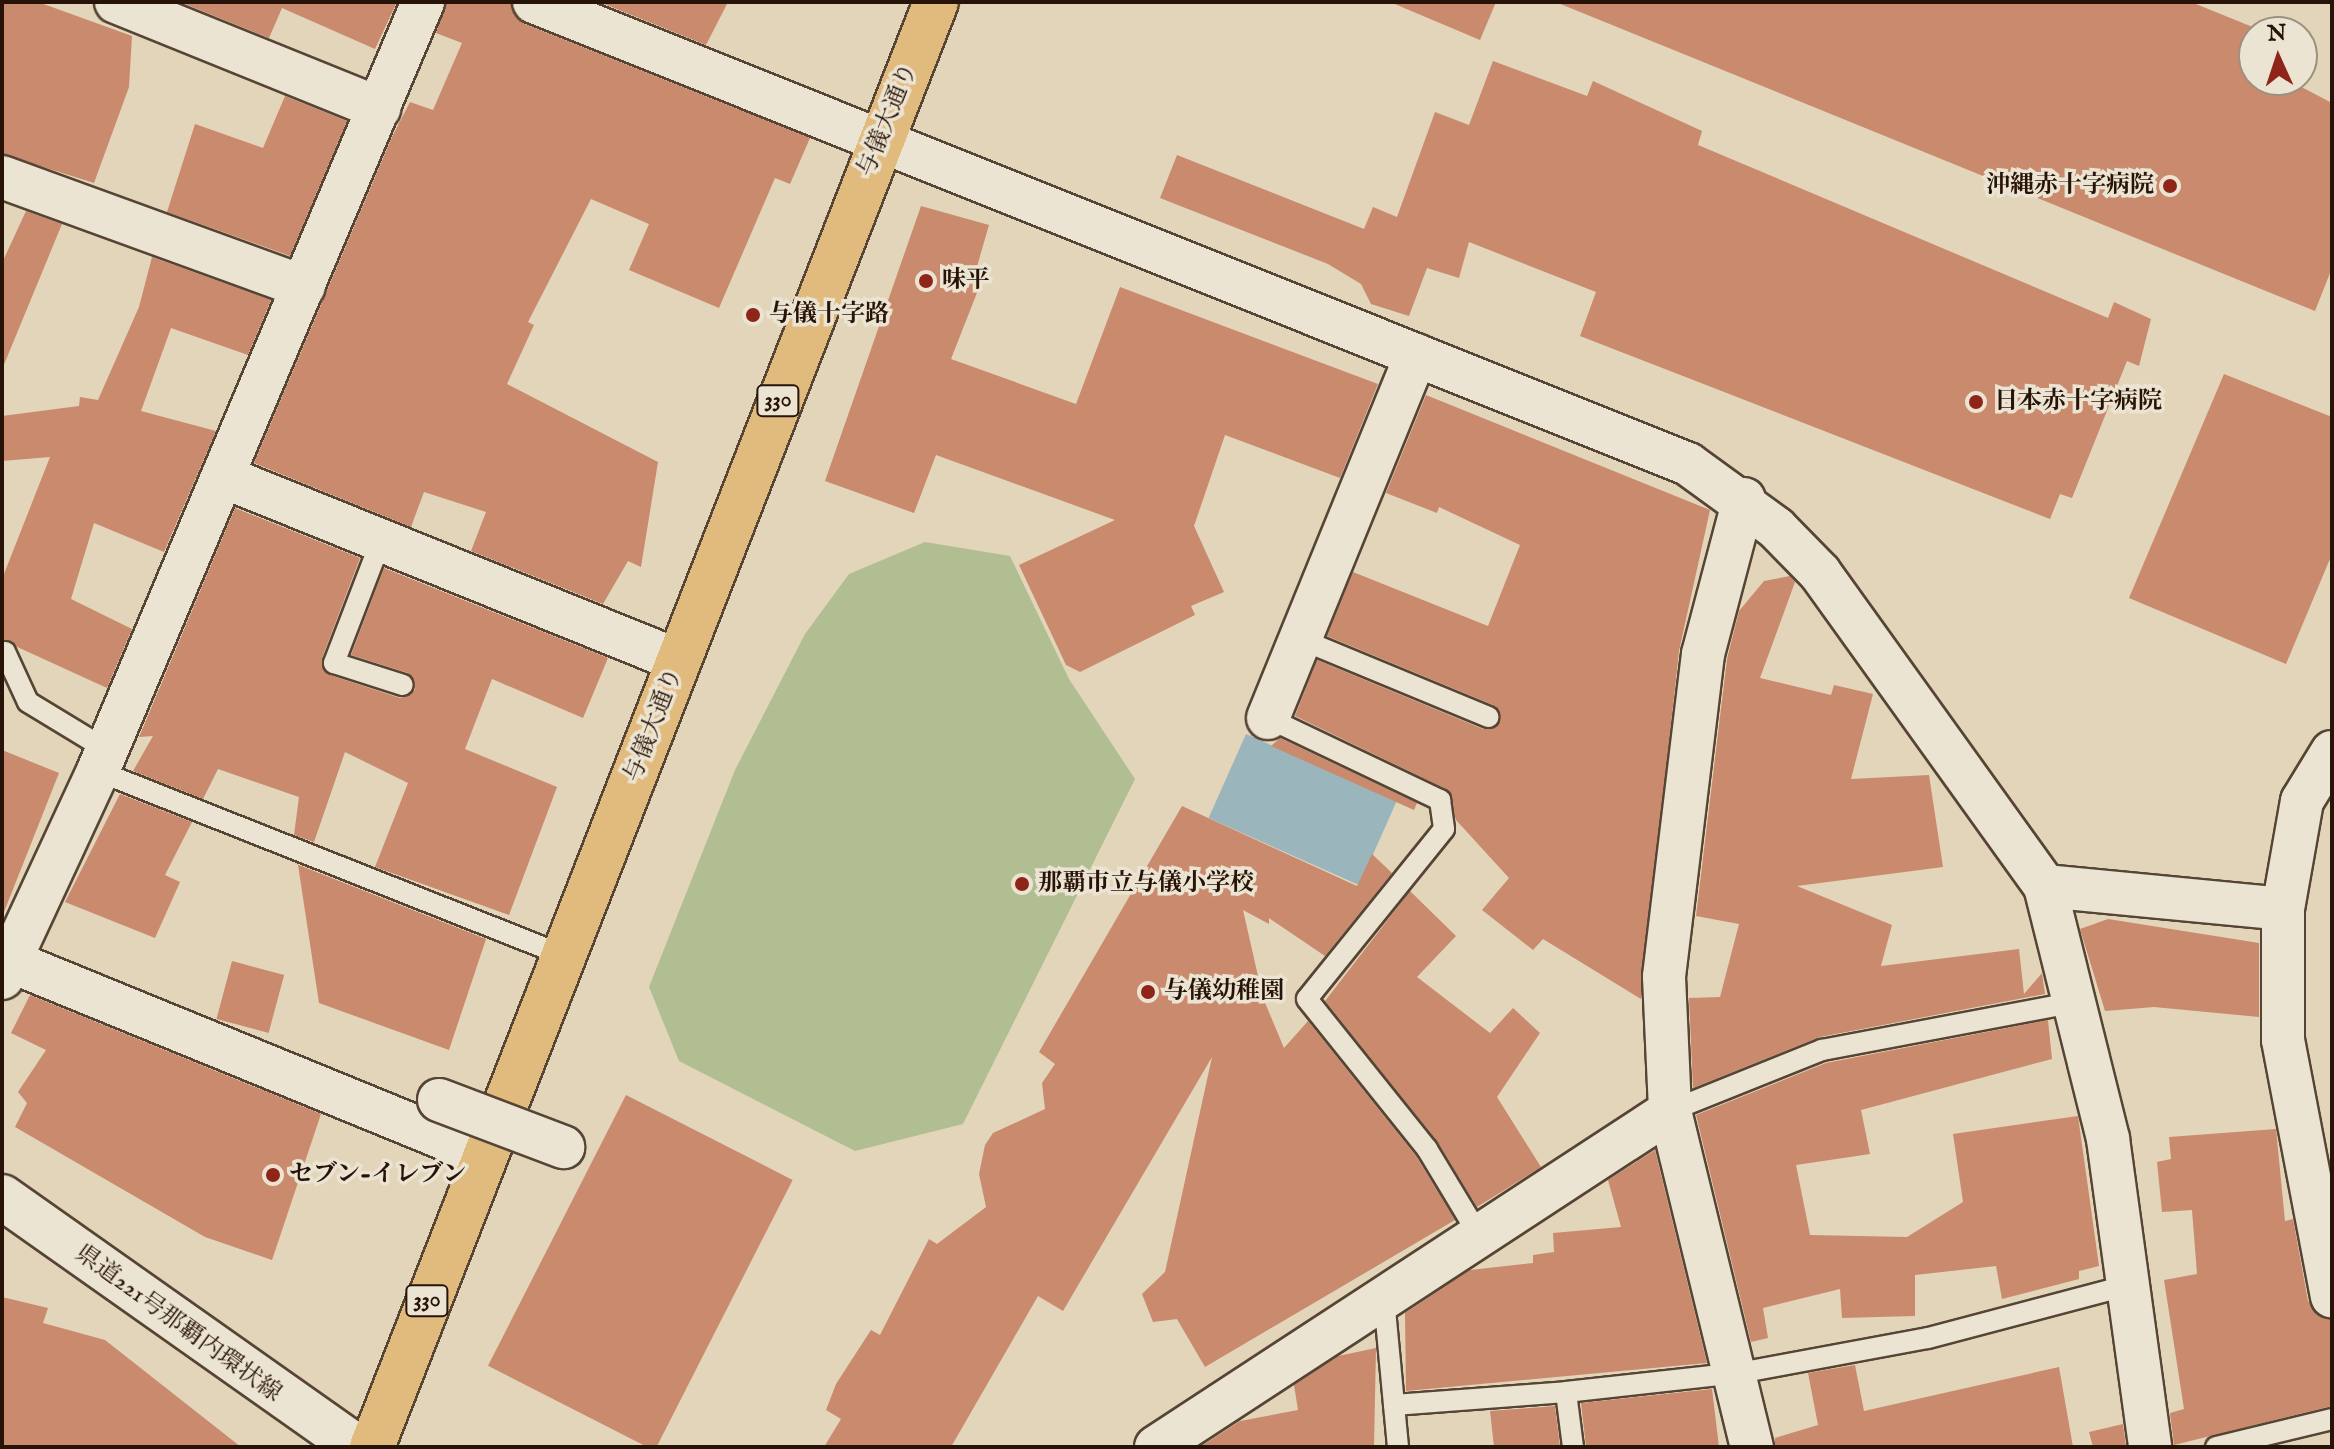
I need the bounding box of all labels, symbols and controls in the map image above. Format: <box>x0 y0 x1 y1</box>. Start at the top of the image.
north arrow <box>2238 16 2318 96</box>
text: N <box>2267 20 2287 49</box>
street label: 与儀大通り <box>852 59 924 181</box>
place label: 沖縄赤十字病院 <box>1986 172 2154 200</box>
marker: 沖縄赤十字病院 <box>2161 177 2179 195</box>
place label: 味平 <box>942 267 990 295</box>
marker: 味平 <box>917 272 935 290</box>
place label: 与儀十字路 <box>769 301 889 329</box>
marker: 与儀十字路 <box>744 306 762 324</box>
road number: 330 <box>756 383 800 419</box>
place label: 日本赤十字病院 <box>1994 388 2162 416</box>
marker: 日本赤十字病院 <box>1965 391 1987 413</box>
street label: 与儀大通り <box>619 664 689 786</box>
place label: 那覇市立与儀小学校 <box>1038 870 1254 898</box>
marker: 那覇市立与儀小学校 <box>1013 875 1031 893</box>
place label: 与儀幼稚園 <box>1164 978 1284 1006</box>
marker: 与儀幼稚園 <box>1139 983 1157 1001</box>
place label: セブン-イレブン <box>289 1161 468 1189</box>
marker: セブン-イレブン <box>264 1166 282 1184</box>
street label: 県道221号那覇内環状線 <box>69 1240 287 1408</box>
road number: 330 <box>405 1283 449 1319</box>

